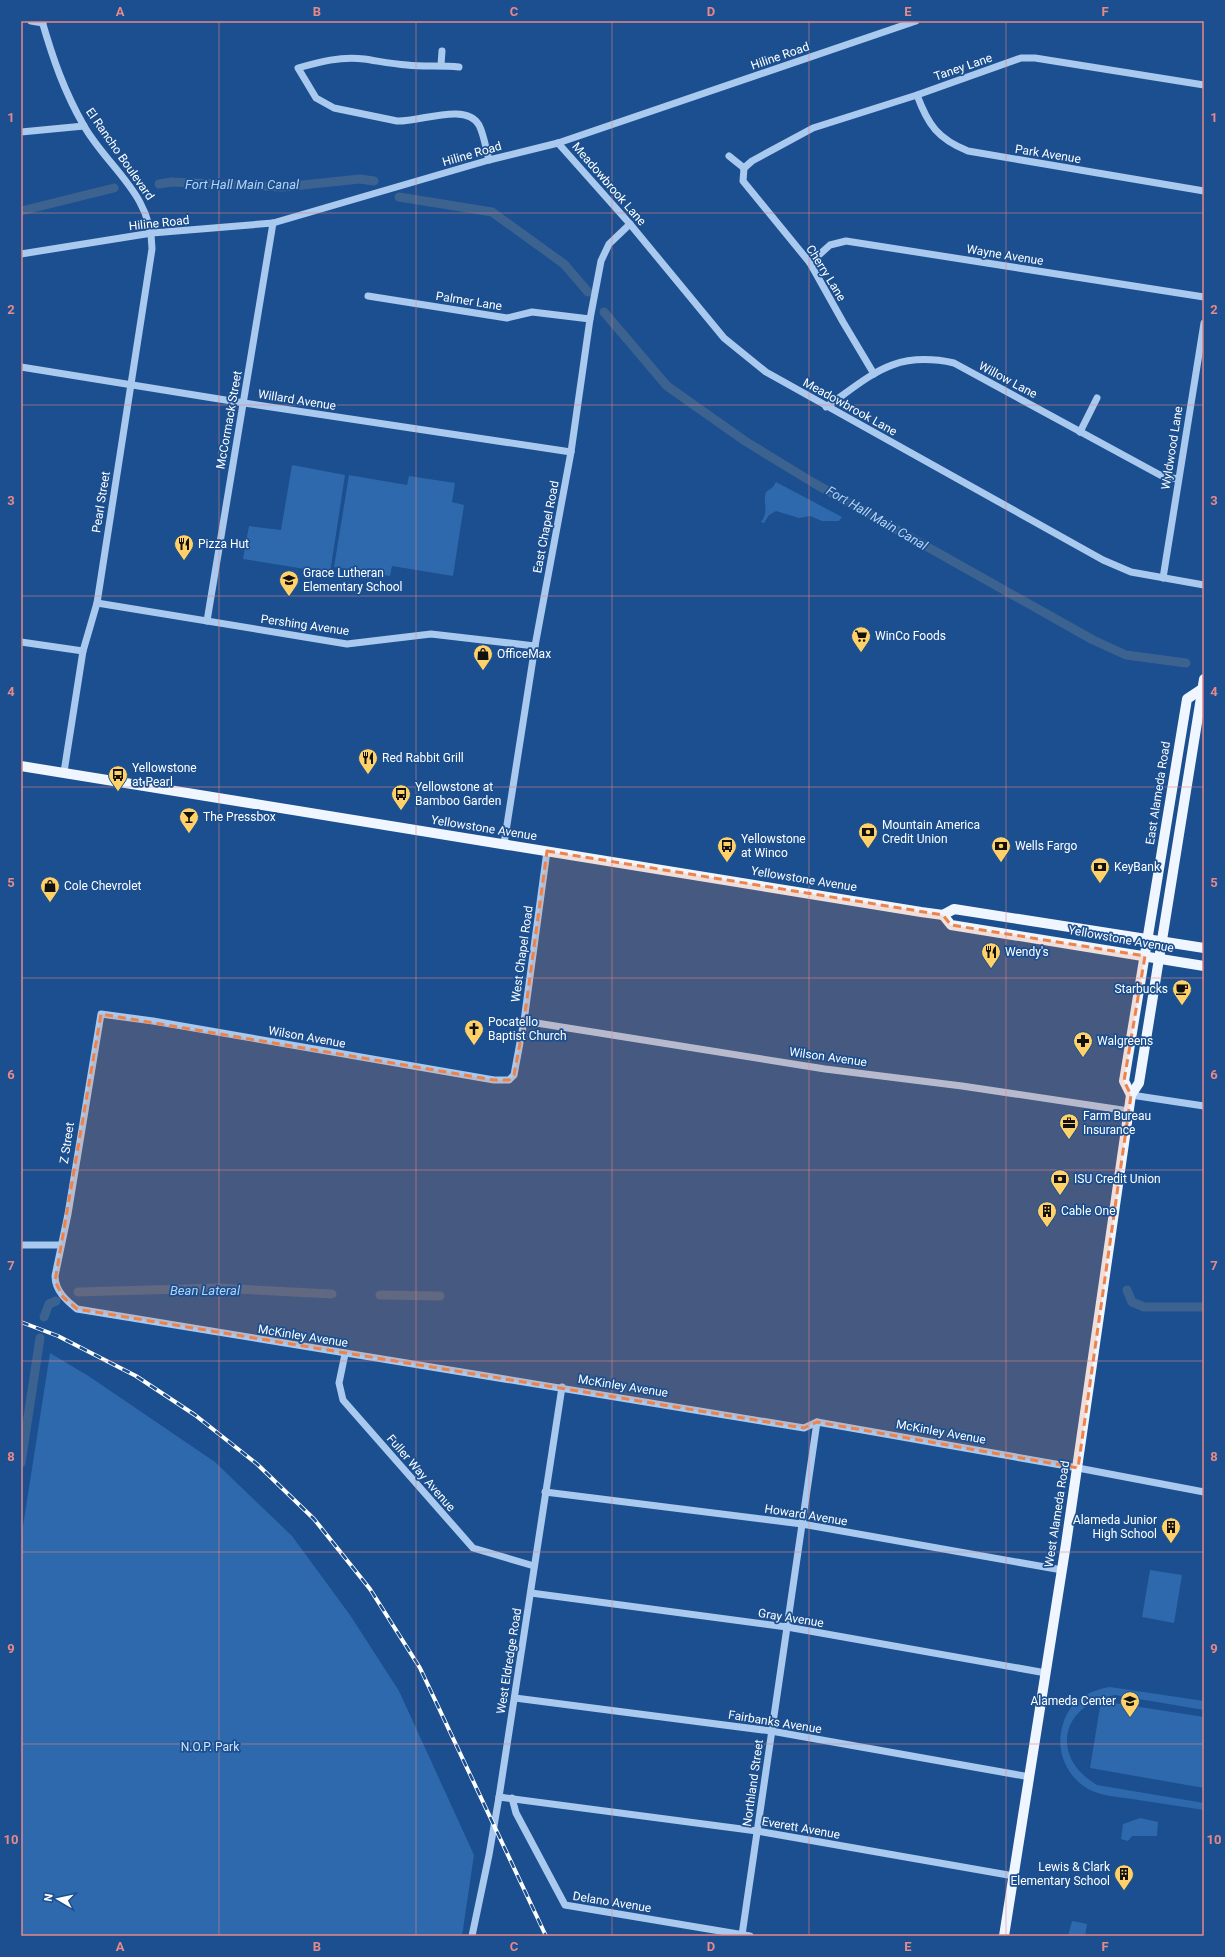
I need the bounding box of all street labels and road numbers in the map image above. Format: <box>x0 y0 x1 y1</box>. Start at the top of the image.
street label: Hiline Road <box>749 39 811 73</box>
street label: Taney Lane <box>932 51 994 83</box>
street label: El Rancho Boulevard <box>83 105 157 203</box>
street label: Hiline Road <box>441 139 503 169</box>
street label: Meadowbrook Lane <box>569 140 649 228</box>
street label: Park Avenue <box>1014 142 1082 166</box>
street label: Hiline Road <box>128 213 190 233</box>
street label: Cherry Lane <box>803 242 849 304</box>
street label: Wayne Avenue <box>965 242 1045 268</box>
street label: Palmer Lane <box>435 289 503 313</box>
street label: Willow Lane <box>976 359 1040 401</box>
street label: McCormack Street <box>213 370 245 470</box>
street label: Meadowbrook Lane <box>801 375 899 439</box>
street label: Willard Avenue <box>257 387 337 413</box>
street label: Wyldwood Lane <box>1158 405 1186 491</box>
street label: Pearl Street <box>89 470 113 534</box>
street label: East Chapel Road <box>530 480 562 574</box>
street label: Pershing Avenue <box>260 612 350 638</box>
street label: East Alameda Road <box>1143 740 1173 846</box>
street label: Yellowstone Avenue <box>430 813 538 843</box>
street label: Yellowstone Avenue <box>750 864 858 894</box>
street label: West Chapel Road <box>508 905 536 1003</box>
street label: Yellowstone Avenue <box>1067 923 1175 955</box>
street label: Wilson Avenue <box>267 1023 347 1051</box>
street label: Wilson Avenue <box>788 1045 868 1069</box>
street label: Z Street <box>57 1121 77 1165</box>
street label: McKinley Avenue <box>257 1322 349 1350</box>
street label: McKinley Avenue <box>577 1372 669 1400</box>
street label: McKinley Avenue <box>895 1417 987 1447</box>
street label: Fuller Way Avenue <box>384 1432 458 1514</box>
street label: West Alameda Road <box>1042 1460 1072 1568</box>
street label: Howard Avenue <box>763 1502 849 1528</box>
street label: Gray Avenue <box>757 1606 825 1630</box>
street label: West Eldredge Road <box>494 1607 524 1715</box>
street label: Fairbanks Avenue <box>727 1708 823 1736</box>
street label: Northland Street <box>740 1738 766 1827</box>
street label: Everett Avenue <box>761 1814 841 1842</box>
street label: Delano Avenue <box>572 1889 652 1915</box>

